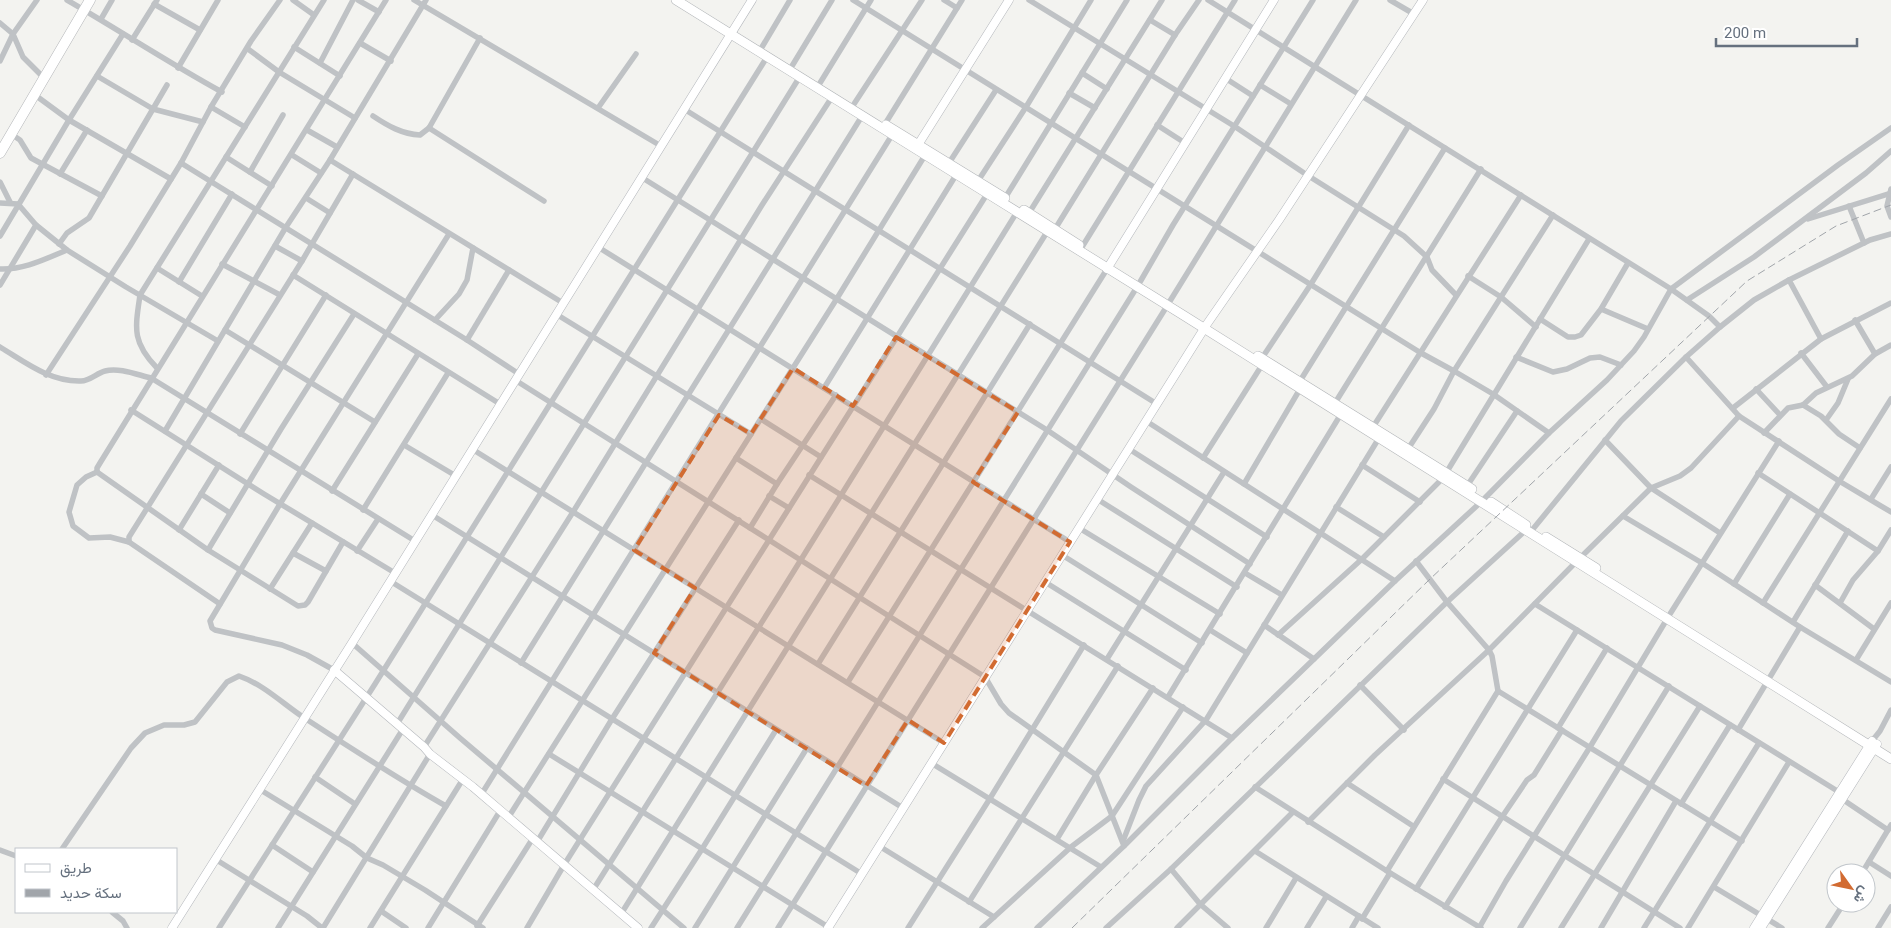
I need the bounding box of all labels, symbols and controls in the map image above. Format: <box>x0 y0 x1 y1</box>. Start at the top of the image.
scale bar <box>1716 15 1857 47</box>
text: 200 m <box>1724 24 1766 42</box>
legend <box>15 848 178 913</box>
text: طريق <box>60 859 92 878</box>
north arrow <box>1826 863 1876 913</box>
text: ش <box>1850 883 1873 907</box>
text: سكة حديد <box>60 884 122 902</box>

